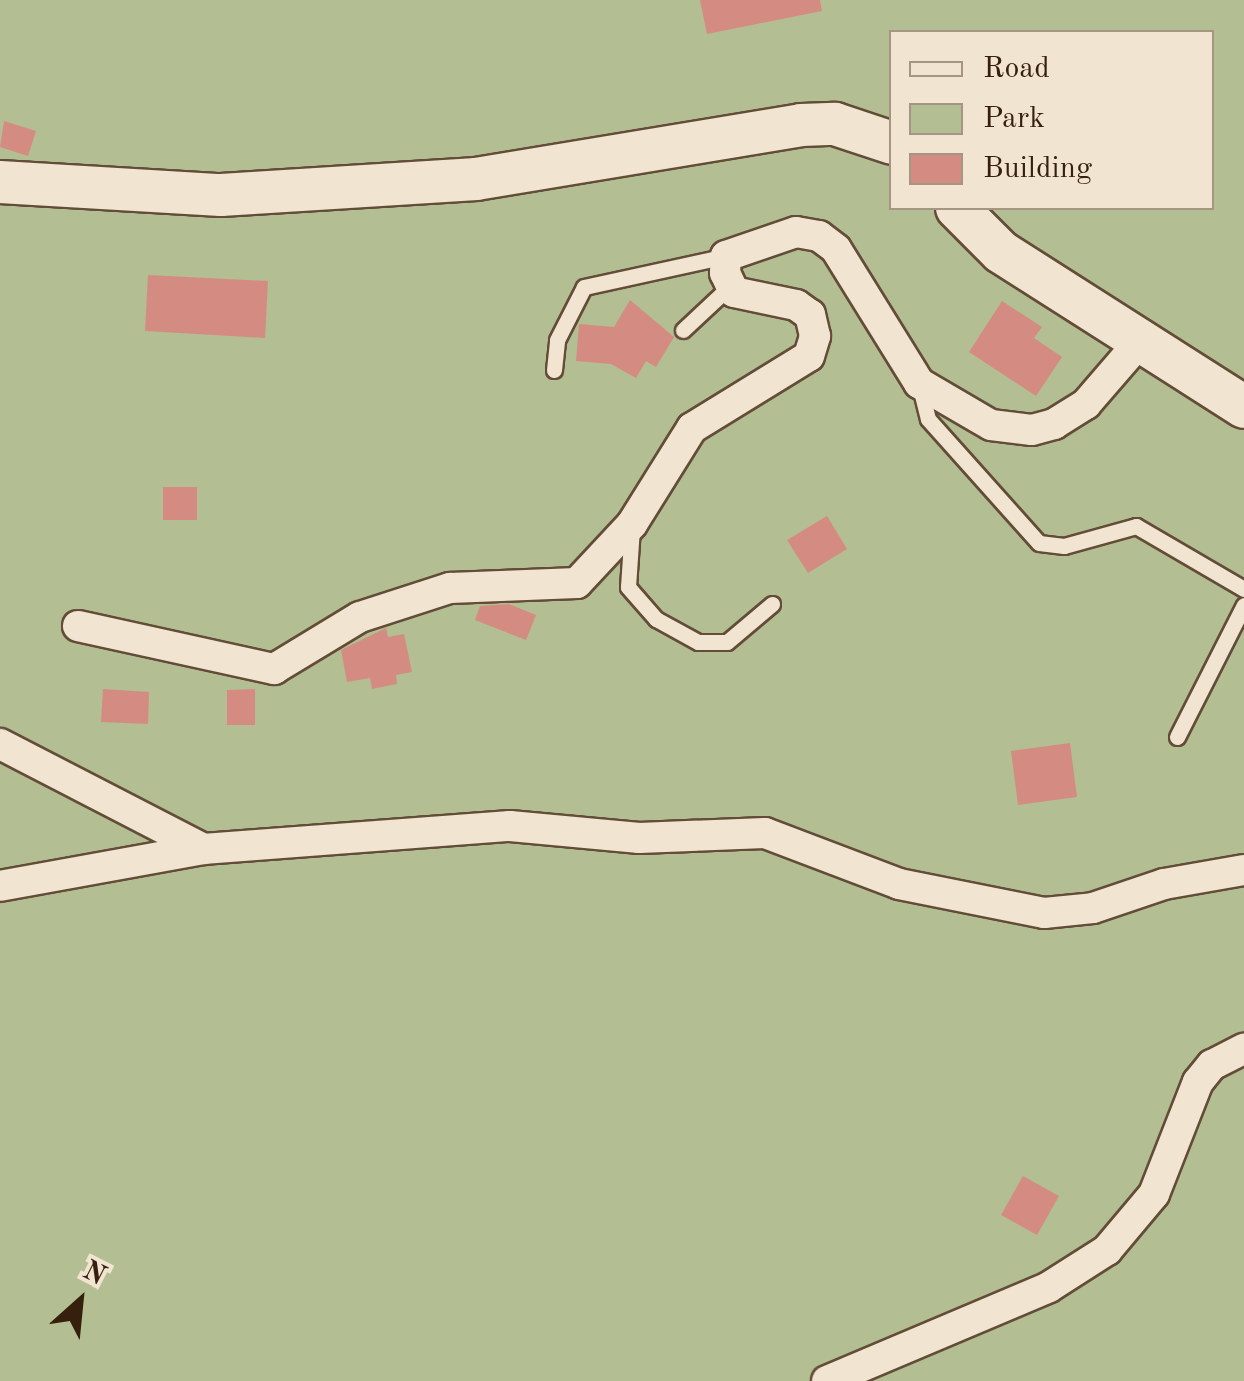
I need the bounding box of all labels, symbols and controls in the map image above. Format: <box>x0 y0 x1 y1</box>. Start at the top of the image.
legend <box>889 30 1214 210</box>
text: Road <box>983 54 1050 84</box>
text: Park <box>983 104 1045 134</box>
text: Building <box>983 154 1092 184</box>
north arrow <box>30 1251 130 1351</box>
text: N <box>78 1257 110 1292</box>

